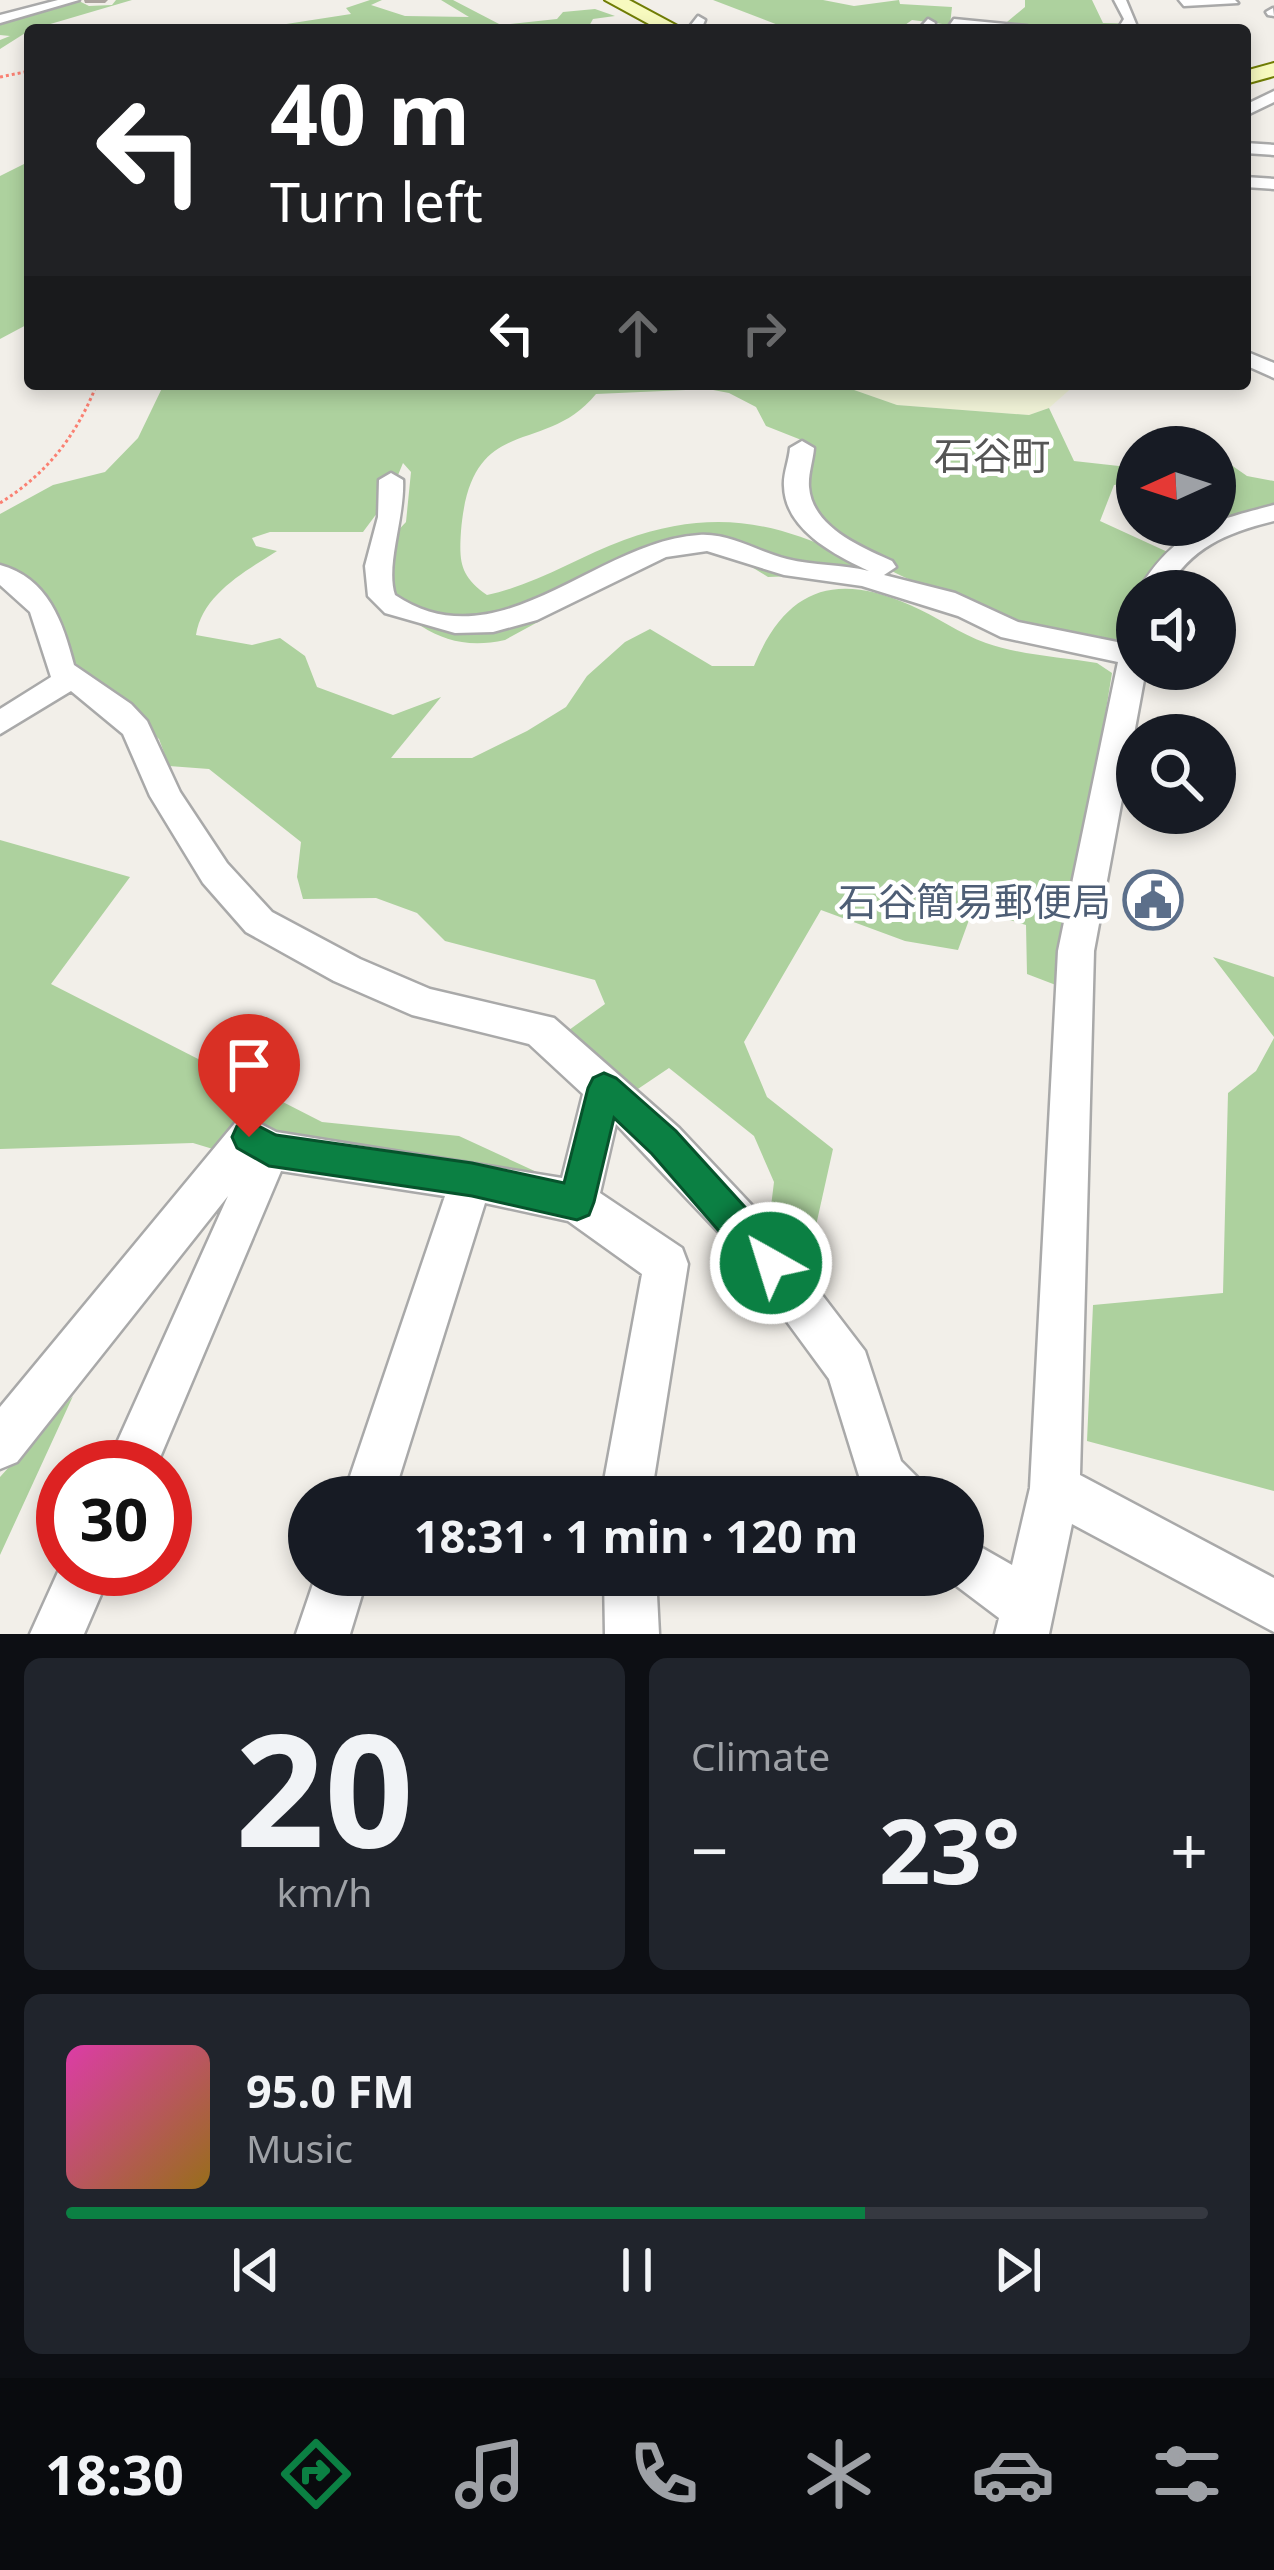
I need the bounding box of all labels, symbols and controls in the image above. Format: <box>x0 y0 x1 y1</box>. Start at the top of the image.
text: 40 m <box>270 55 470 170</box>
icon: left <box>72 72 228 228</box>
text: Turn left <box>270 164 483 238</box>
icon: left <box>479 300 545 366</box>
icon: ahead <box>605 300 671 366</box>
icon: right <box>731 300 797 366</box>
north arrow <box>1116 426 1236 546</box>
map controls <box>1116 426 1236 834</box>
district label: 石谷町 <box>933 428 1051 481</box>
button: sound <box>1116 570 1236 690</box>
button: search <box>1116 714 1236 834</box>
public building icon: 石谷簡易郵便局 <box>1122 869 1184 931</box>
place label: 石谷簡易郵便局 <box>838 874 1111 927</box>
pin <box>198 1014 300 1137</box>
icon: arrive <box>216 1032 282 1098</box>
position arrow <box>708 1200 834 1326</box>
speed limit sign: 30 <box>36 1440 192 1596</box>
text: 18:31 · 1 min · 120 m <box>414 1505 858 1566</box>
text: 20 <box>235 1680 414 1893</box>
text: Climate <box>691 1729 830 1782</box>
text: 23° <box>879 1788 1020 1910</box>
text: − <box>691 1804 729 1894</box>
text: + <box>1170 1804 1208 1894</box>
text: km/h <box>277 1865 372 1918</box>
text: 95.0 FM <box>246 2060 415 2121</box>
text: Music <box>246 2121 353 2174</box>
icon: previous <box>223 2237 289 2303</box>
icon: pause <box>604 2237 670 2303</box>
icon: next <box>985 2237 1051 2303</box>
icon: directions <box>274 2432 358 2516</box>
icon: music <box>448 2432 532 2516</box>
icon: phone <box>622 2432 706 2516</box>
icon: climate <box>797 2432 881 2516</box>
icon: car <box>971 2432 1055 2516</box>
icon: filters <box>1145 2432 1229 2516</box>
text: 18:30 <box>45 2437 184 2511</box>

